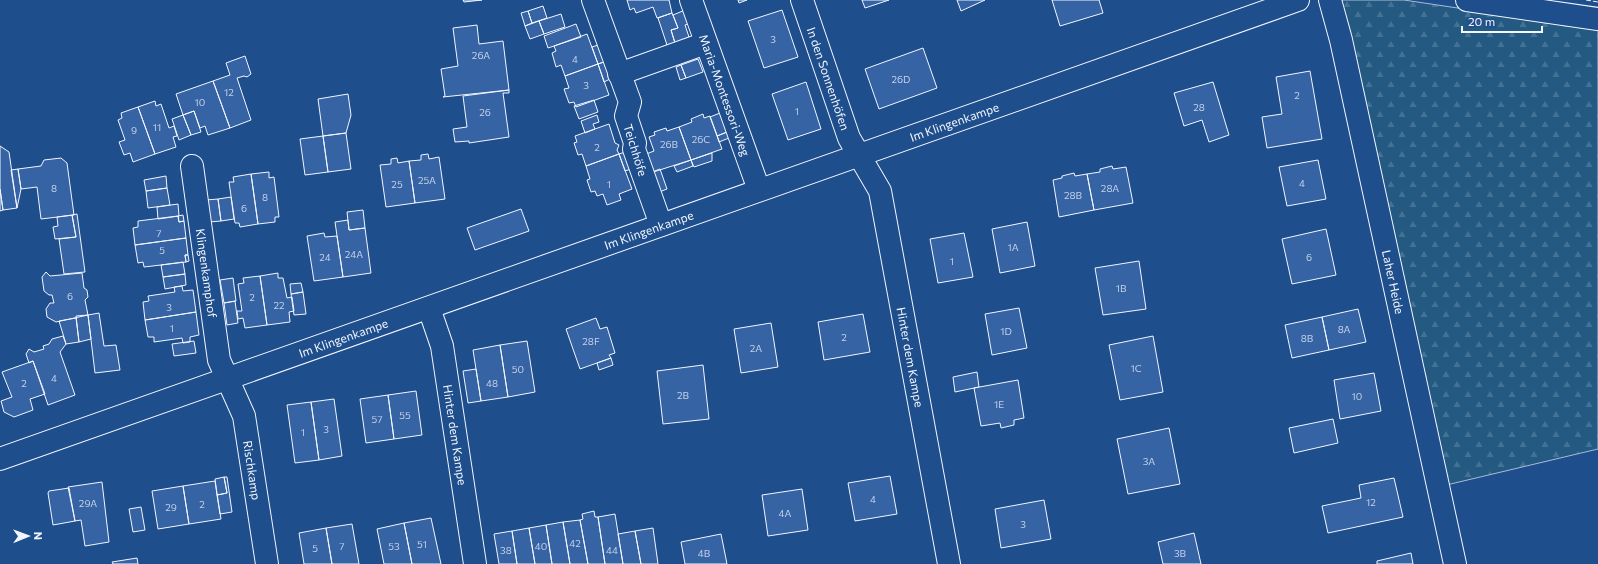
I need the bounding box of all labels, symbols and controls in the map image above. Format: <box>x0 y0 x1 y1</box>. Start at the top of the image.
scale bar <box>1462 8 1542 34</box>
text: 20 m <box>1468 14 1495 28</box>
street label: In den Sonnenhöfen <box>805 25 853 132</box>
street label: Maria-Montessori-Weg <box>697 32 753 158</box>
house number: 3 <box>770 33 776 45</box>
house number: 26A <box>472 49 490 61</box>
house number: 4 <box>572 53 578 65</box>
house number: 26D <box>892 73 910 85</box>
house number: 3 <box>583 79 589 91</box>
house number: 12 <box>224 86 234 98</box>
house number: 2 <box>1294 89 1300 101</box>
house number: 10 <box>195 96 205 108</box>
street label: Im Klingenkampe <box>908 99 1001 144</box>
house number: 28 <box>1193 101 1205 113</box>
house number: 1 <box>795 105 799 117</box>
house number: 26 <box>479 106 491 118</box>
house number: 11 <box>153 121 161 133</box>
street label: Teichhöfe <box>621 122 651 178</box>
house number: 9 <box>131 124 137 136</box>
house number: 26C <box>692 133 710 145</box>
house number: 26B <box>660 138 679 150</box>
house number: 2 <box>594 141 600 153</box>
house number: 25A <box>418 174 436 186</box>
house number: 4 <box>1299 177 1305 189</box>
house number: 25 <box>391 178 403 190</box>
house number: 1 <box>607 178 611 190</box>
house number: 8 <box>51 182 57 194</box>
house number: 28A <box>1101 182 1119 194</box>
house number: 28B <box>1064 189 1083 201</box>
house number: 8 <box>262 191 268 203</box>
house number: 6 <box>241 202 247 214</box>
street label: Im Klingenkampe <box>602 207 695 252</box>
house number: 7 <box>156 227 162 239</box>
street label: Klingenkamphof <box>194 228 220 319</box>
house number: 1A <box>1007 241 1019 253</box>
house number: 5 <box>159 244 165 256</box>
house number: 24A <box>345 248 363 260</box>
street label: Laher Heide <box>1380 249 1407 315</box>
house number: 24 <box>319 251 331 263</box>
house number: 6 <box>1306 251 1312 263</box>
house number: 1 <box>950 255 954 267</box>
house number: 1B <box>1116 282 1127 294</box>
house number: 6 <box>67 290 73 302</box>
house number: 2 <box>249 291 255 303</box>
house number: 22 <box>273 299 285 311</box>
house number: 3 <box>166 301 172 313</box>
street label: Hinter dem Kampe <box>895 306 927 408</box>
street label: Im Klingenkampe <box>297 315 390 360</box>
house number: 1 <box>170 322 174 334</box>
house number: 8A <box>1338 323 1350 335</box>
house number: 1D <box>1000 325 1012 337</box>
house number: 2 <box>841 331 847 343</box>
house number: 8B <box>1301 332 1314 344</box>
house number: 28F <box>582 335 600 347</box>
house number: 2A <box>750 342 762 354</box>
house number: 1C <box>1130 362 1142 374</box>
house number: 50 <box>512 363 524 375</box>
house number: 4 <box>51 372 57 384</box>
house number: 2 <box>21 377 27 389</box>
house number: 48 <box>486 377 498 389</box>
street label: Hinter dem Kampe <box>441 384 470 486</box>
house number: 2B <box>677 389 690 401</box>
house number: 10 <box>1352 390 1362 402</box>
house number: 1E <box>994 398 1004 410</box>
house number: 55 <box>399 409 411 421</box>
house number: 57 <box>371 413 383 425</box>
house number: 3 <box>323 423 329 435</box>
house number: 1 <box>301 426 305 438</box>
street label: Rischkamp <box>241 440 264 501</box>
house number: 3A <box>1143 455 1155 467</box>
house number: 4 <box>870 493 876 505</box>
house number: 12 <box>1366 496 1376 508</box>
house number: 29A <box>79 497 97 509</box>
house number: 2 <box>199 498 205 510</box>
house number: 29 <box>165 501 177 513</box>
house number: 4A <box>779 507 792 519</box>
north arrow <box>8 516 48 556</box>
house number: 3 <box>1020 518 1026 530</box>
text: N <box>32 532 45 540</box>
house number: 42 <box>569 537 581 549</box>
house number: 51 <box>417 538 427 550</box>
house number: 7 <box>339 540 345 552</box>
house number: 53 <box>388 540 400 552</box>
house number: 40 <box>535 540 547 552</box>
house number: 5 <box>312 542 318 554</box>
house number: 38 <box>500 544 512 556</box>
house number: 44 <box>606 544 618 556</box>
house number: 4B <box>698 547 711 559</box>
house number: 3B <box>1174 547 1187 559</box>

